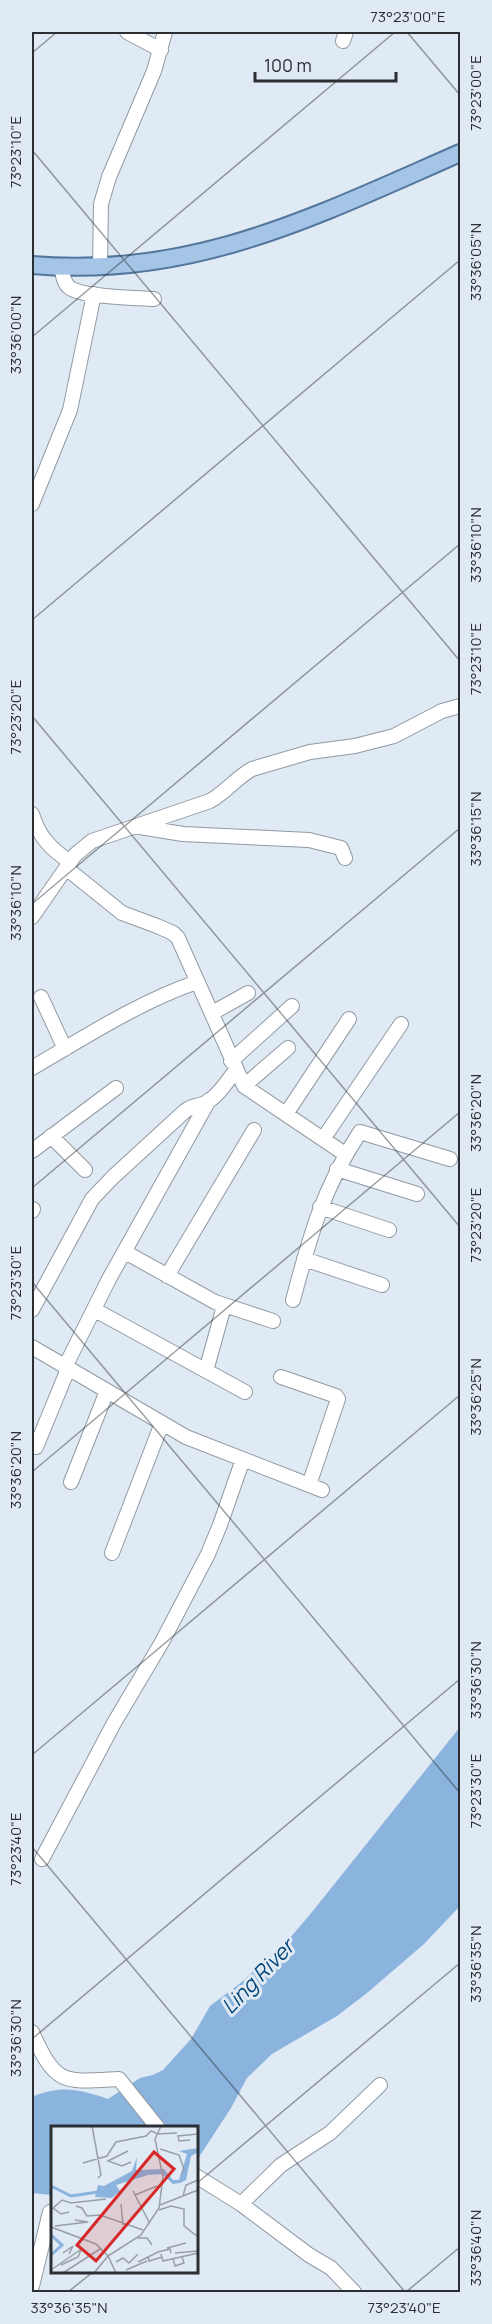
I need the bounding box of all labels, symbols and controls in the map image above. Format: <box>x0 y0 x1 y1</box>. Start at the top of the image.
text: 73°23'00"E <box>370 6 446 27</box>
scale bar <box>255 45 396 83</box>
text: 100 m <box>264 53 312 77</box>
text: 73°23'00"E <box>465 55 486 131</box>
text: 73°23'10"E <box>5 116 26 188</box>
text: 33°36'05"N <box>465 223 486 301</box>
text: 33°36'00"N <box>5 296 26 374</box>
text: 33°36'10"N <box>465 507 486 583</box>
text: 73°23'10"E <box>465 623 486 695</box>
text: 73°23'20"E <box>5 680 26 754</box>
text: 33°36'15"N <box>465 792 486 866</box>
text: 33°36'10"N <box>5 865 26 941</box>
text: 33°36'20"N <box>465 1074 486 1152</box>
text: 73°23'20"E <box>465 1188 486 1262</box>
text: 73°23'30"E <box>5 1246 26 1320</box>
text: 33°36'25"N <box>465 1358 486 1436</box>
text: 33°36'20"N <box>5 1431 26 1509</box>
text: 33°36'30"N <box>465 1641 486 1719</box>
text: 73°23'30"E <box>465 1754 486 1828</box>
text: 73°23'40"E <box>5 1812 26 1886</box>
text: 33°36'35"N <box>465 1925 486 2003</box>
water label: Ling River <box>215 1931 301 2019</box>
text: 33°36'30"N <box>5 1999 26 2077</box>
inset map <box>51 2126 198 2273</box>
text: 33°36'40"N <box>465 2210 486 2286</box>
text: 33°36'35"N <box>30 2297 108 2318</box>
text: 73°23'40"E <box>367 2297 441 2318</box>

